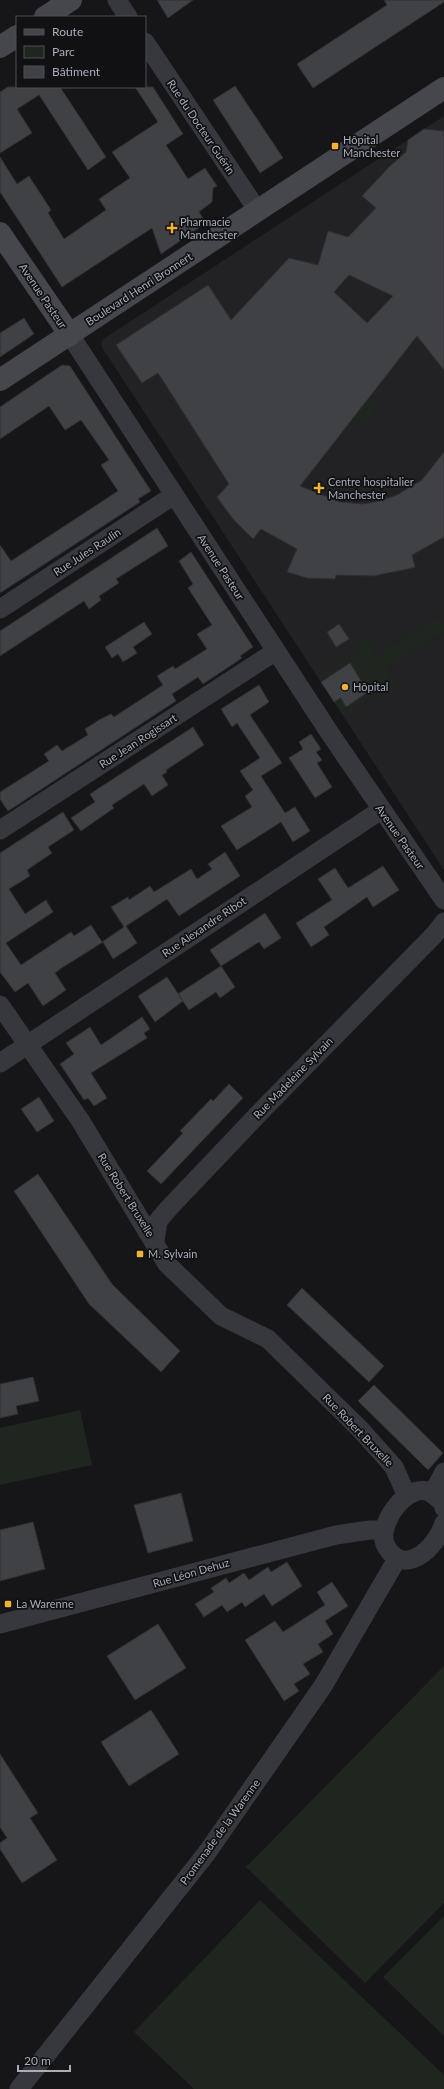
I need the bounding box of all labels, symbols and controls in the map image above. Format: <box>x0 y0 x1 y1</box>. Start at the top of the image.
legend <box>16 16 146 88</box>
text: Route <box>52 24 83 39</box>
text: Parc <box>52 44 75 59</box>
text: Bâtiment <box>52 64 101 79</box>
street label: Rue du Docteur Guérin <box>165 77 238 177</box>
place label: Hôpital Manchester <box>343 133 400 159</box>
marker: Hôpital Manchester <box>330 141 340 151</box>
place label: Pharmacie Manchester <box>180 215 237 241</box>
marker: Pharmacie Manchester <box>167 223 177 233</box>
street label: Boulevard Henri Bronnert <box>83 249 194 328</box>
street label: Avenue Pasteur <box>17 261 70 331</box>
place label: Centre hospitalier Manchester <box>328 475 414 501</box>
marker: Centre hospitalier Manchester <box>313 482 325 494</box>
street label: Rue Jules Raulin <box>51 525 123 578</box>
street label: Avenue Pasteur <box>195 531 248 602</box>
place label: Hôpital <box>353 680 388 693</box>
marker: Hôpital <box>340 682 350 692</box>
street label: Rue Jean Rogissart <box>97 711 179 770</box>
street label: Avenue Pasteur <box>373 802 427 871</box>
street label: Rue Alexandre Ribot <box>159 894 248 959</box>
street label: Rue Madeleine Sylvain <box>250 1034 335 1121</box>
street label: Rue Robert Bruxelle <box>95 1151 157 1239</box>
place label: M. Sylvain <box>148 1247 197 1260</box>
marker: M. Sylvain <box>135 1249 145 1259</box>
street label: Rue Robert Bruxelle <box>320 1391 397 1469</box>
street label: Rue Léon Dehuz <box>151 1555 231 1590</box>
place label: La Warenne <box>16 1597 74 1610</box>
marker: La Warenne <box>3 1599 13 1609</box>
street label: Promenade de la Warenne <box>177 1776 262 1887</box>
scale bar <box>18 2047 70 2073</box>
text: 20 m <box>24 2053 51 2068</box>

